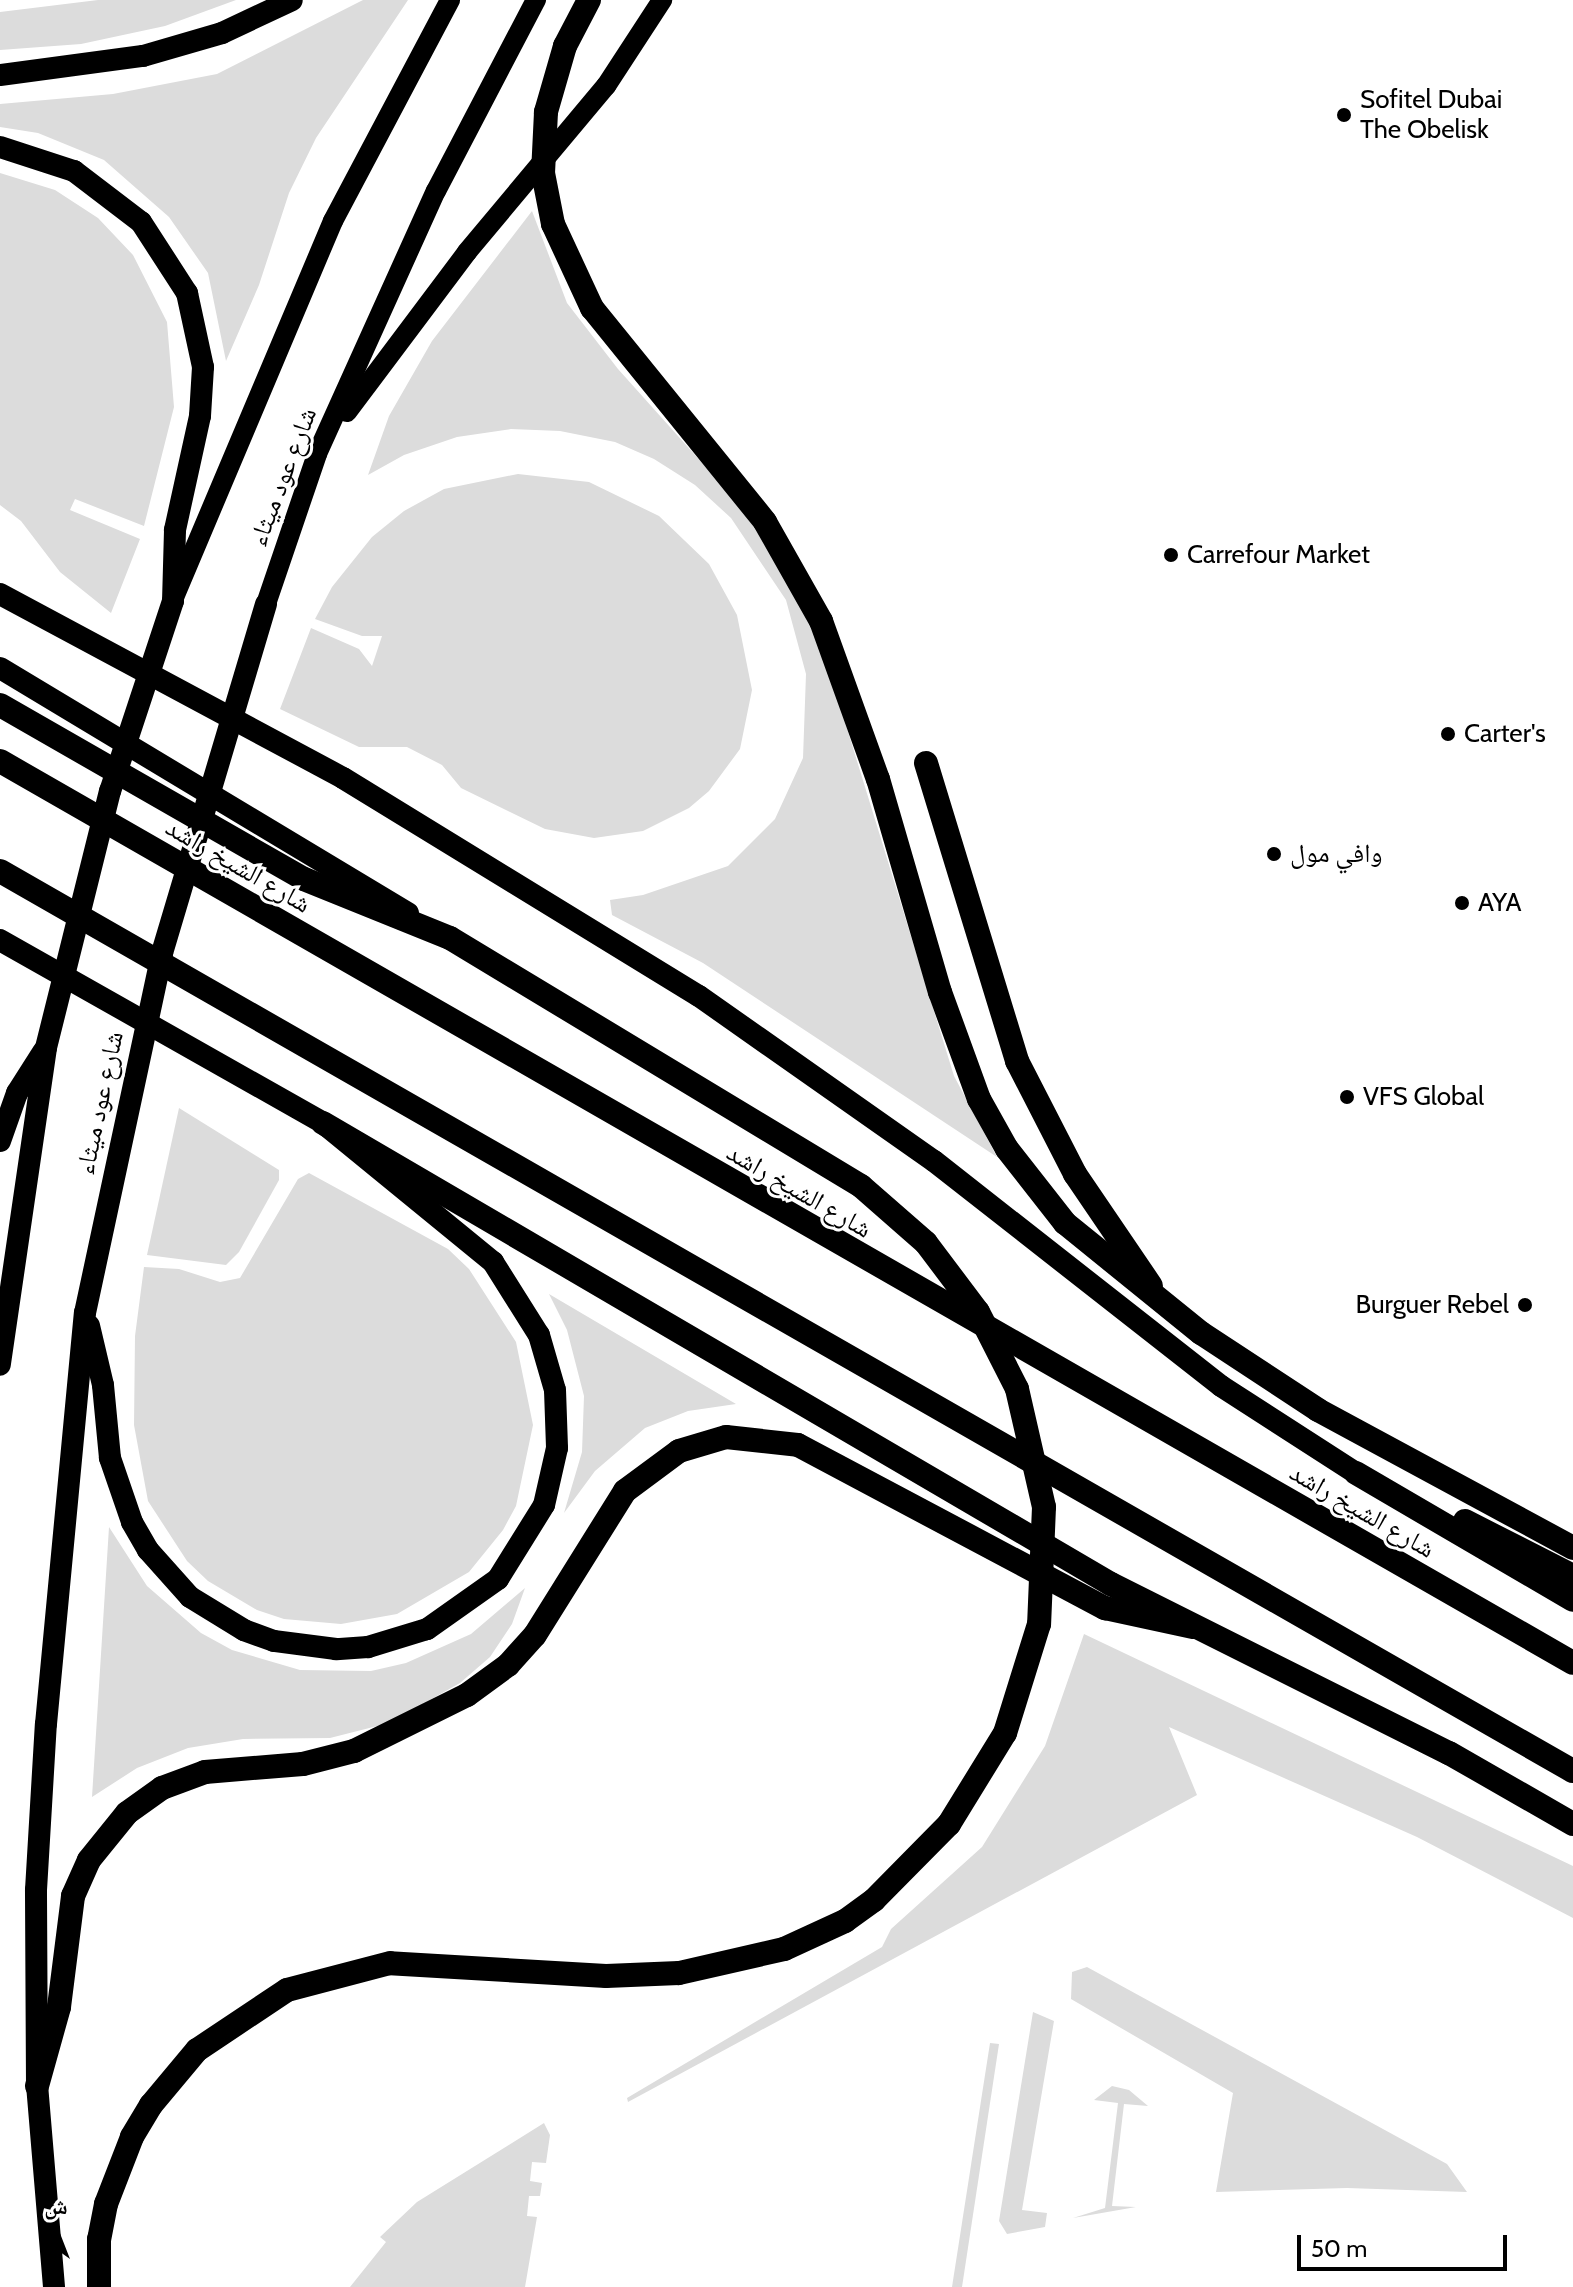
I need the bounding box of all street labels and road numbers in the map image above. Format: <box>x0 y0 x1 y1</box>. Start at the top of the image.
street label: شارع عود ميثاء <box>242 403 324 551</box>
street label: شارع الشيخ راشد <box>160 812 316 920</box>
street label: شارع عود ميثاء <box>70 1028 130 1178</box>
street label: شارع الشيخ راشد <box>721 1137 877 1245</box>
street label: شارع الشيخ راشد <box>1284 1457 1440 1565</box>

